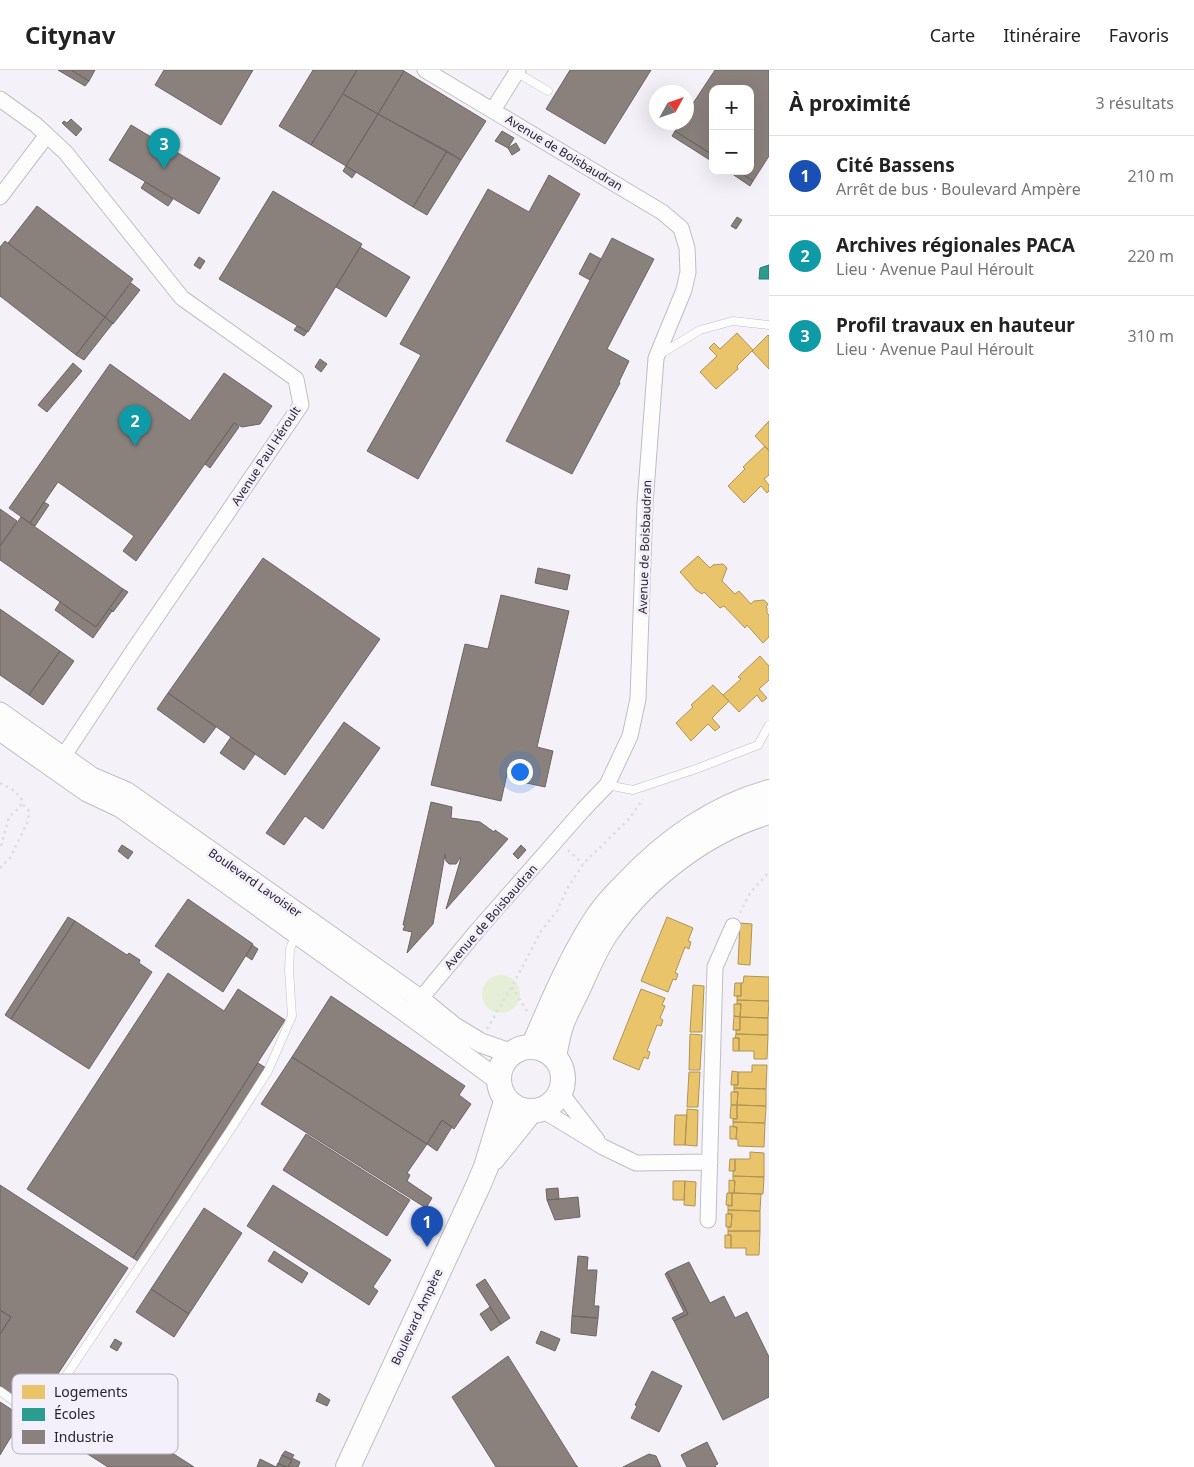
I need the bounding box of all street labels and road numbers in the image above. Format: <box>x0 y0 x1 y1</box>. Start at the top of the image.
street label: Avenue de Boisbaudran <box>502 111 626 194</box>
street label: Avenue Paul Héroult <box>227 402 304 509</box>
street label: Avenue de Boisbaudran <box>634 480 655 614</box>
street label: Boulevard Lavoisier <box>205 844 305 921</box>
street label: Avenue de Boisbaudran <box>440 860 541 973</box>
street label: Boulevard Ampère <box>387 1266 446 1368</box>

